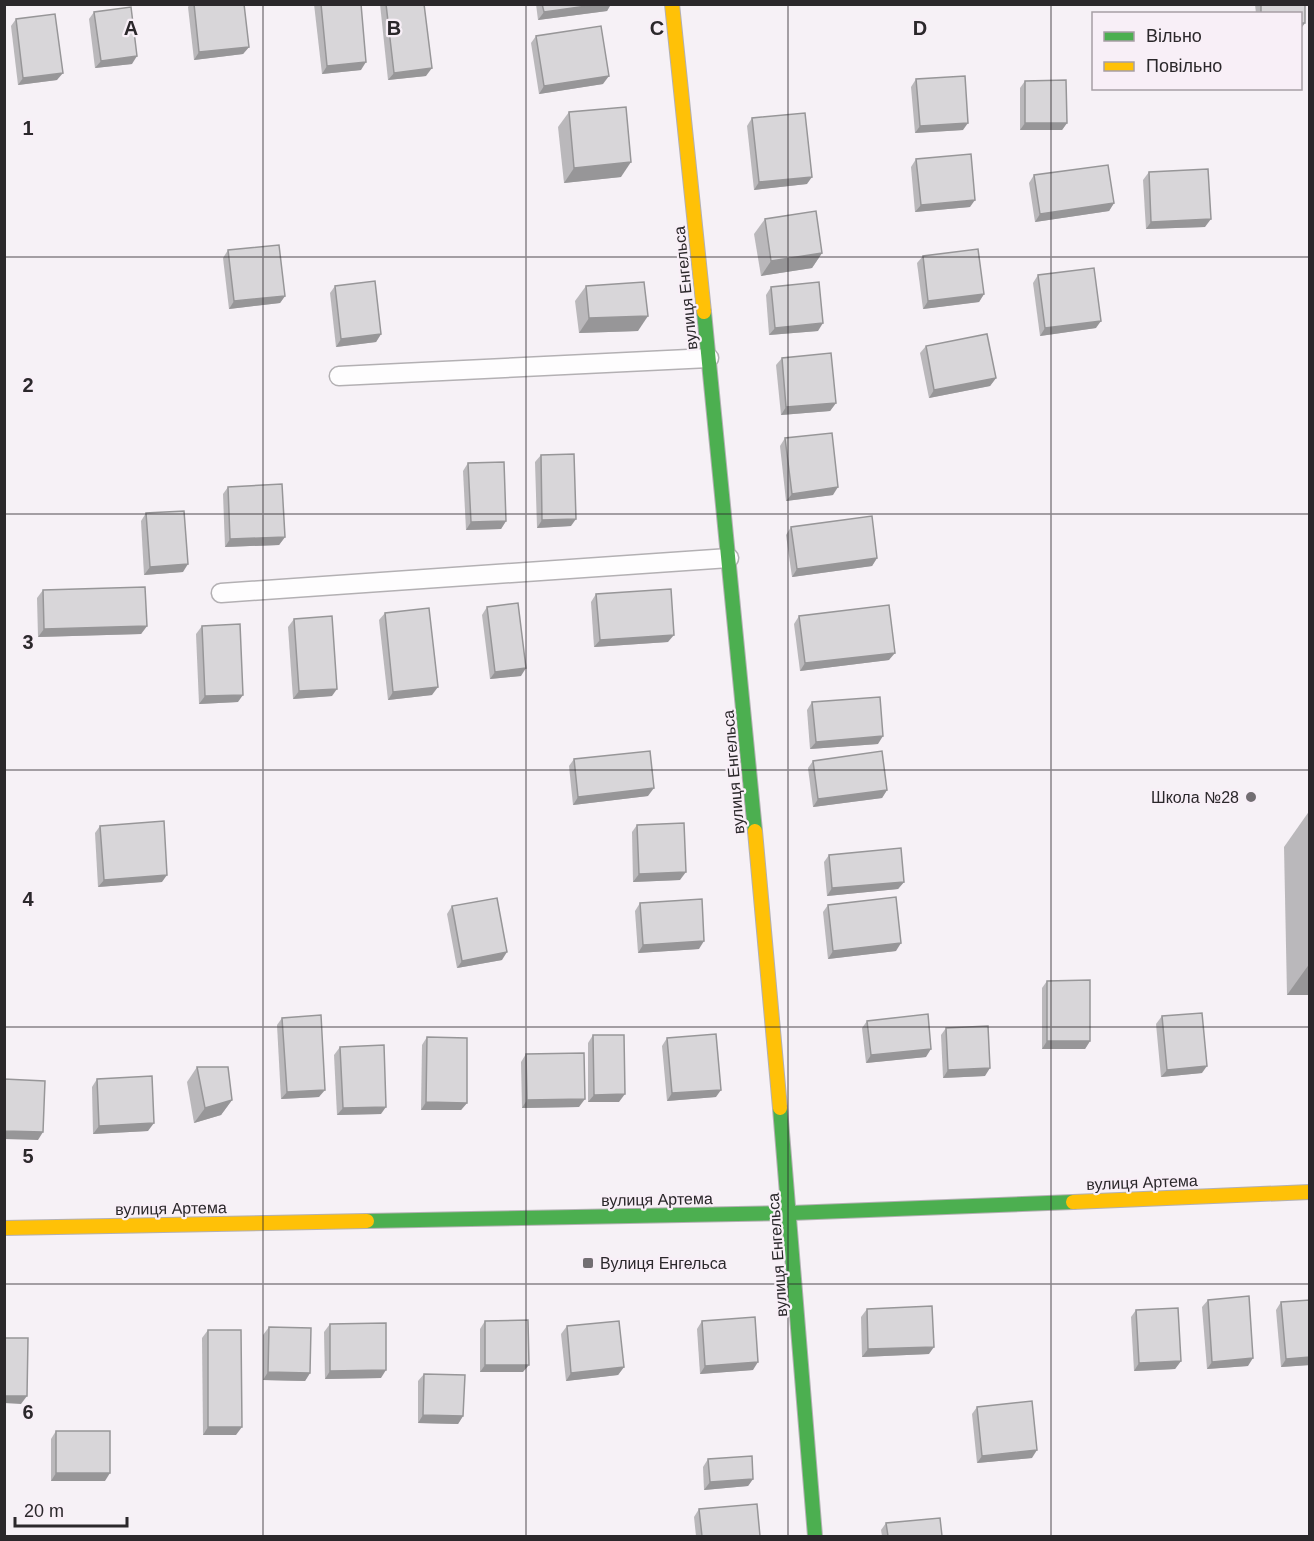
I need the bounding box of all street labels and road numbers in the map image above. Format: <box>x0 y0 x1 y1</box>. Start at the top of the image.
street label: вулиця Енгельса <box>671 225 700 351</box>
street label: вулиця Енгельса <box>720 709 747 835</box>
street label: вулиця Артема <box>1086 1172 1198 1193</box>
street label: вулиця Артема <box>601 1190 713 1209</box>
street label: вулиця Енгельса <box>765 1192 790 1318</box>
street label: вулиця Артема <box>115 1199 227 1218</box>

